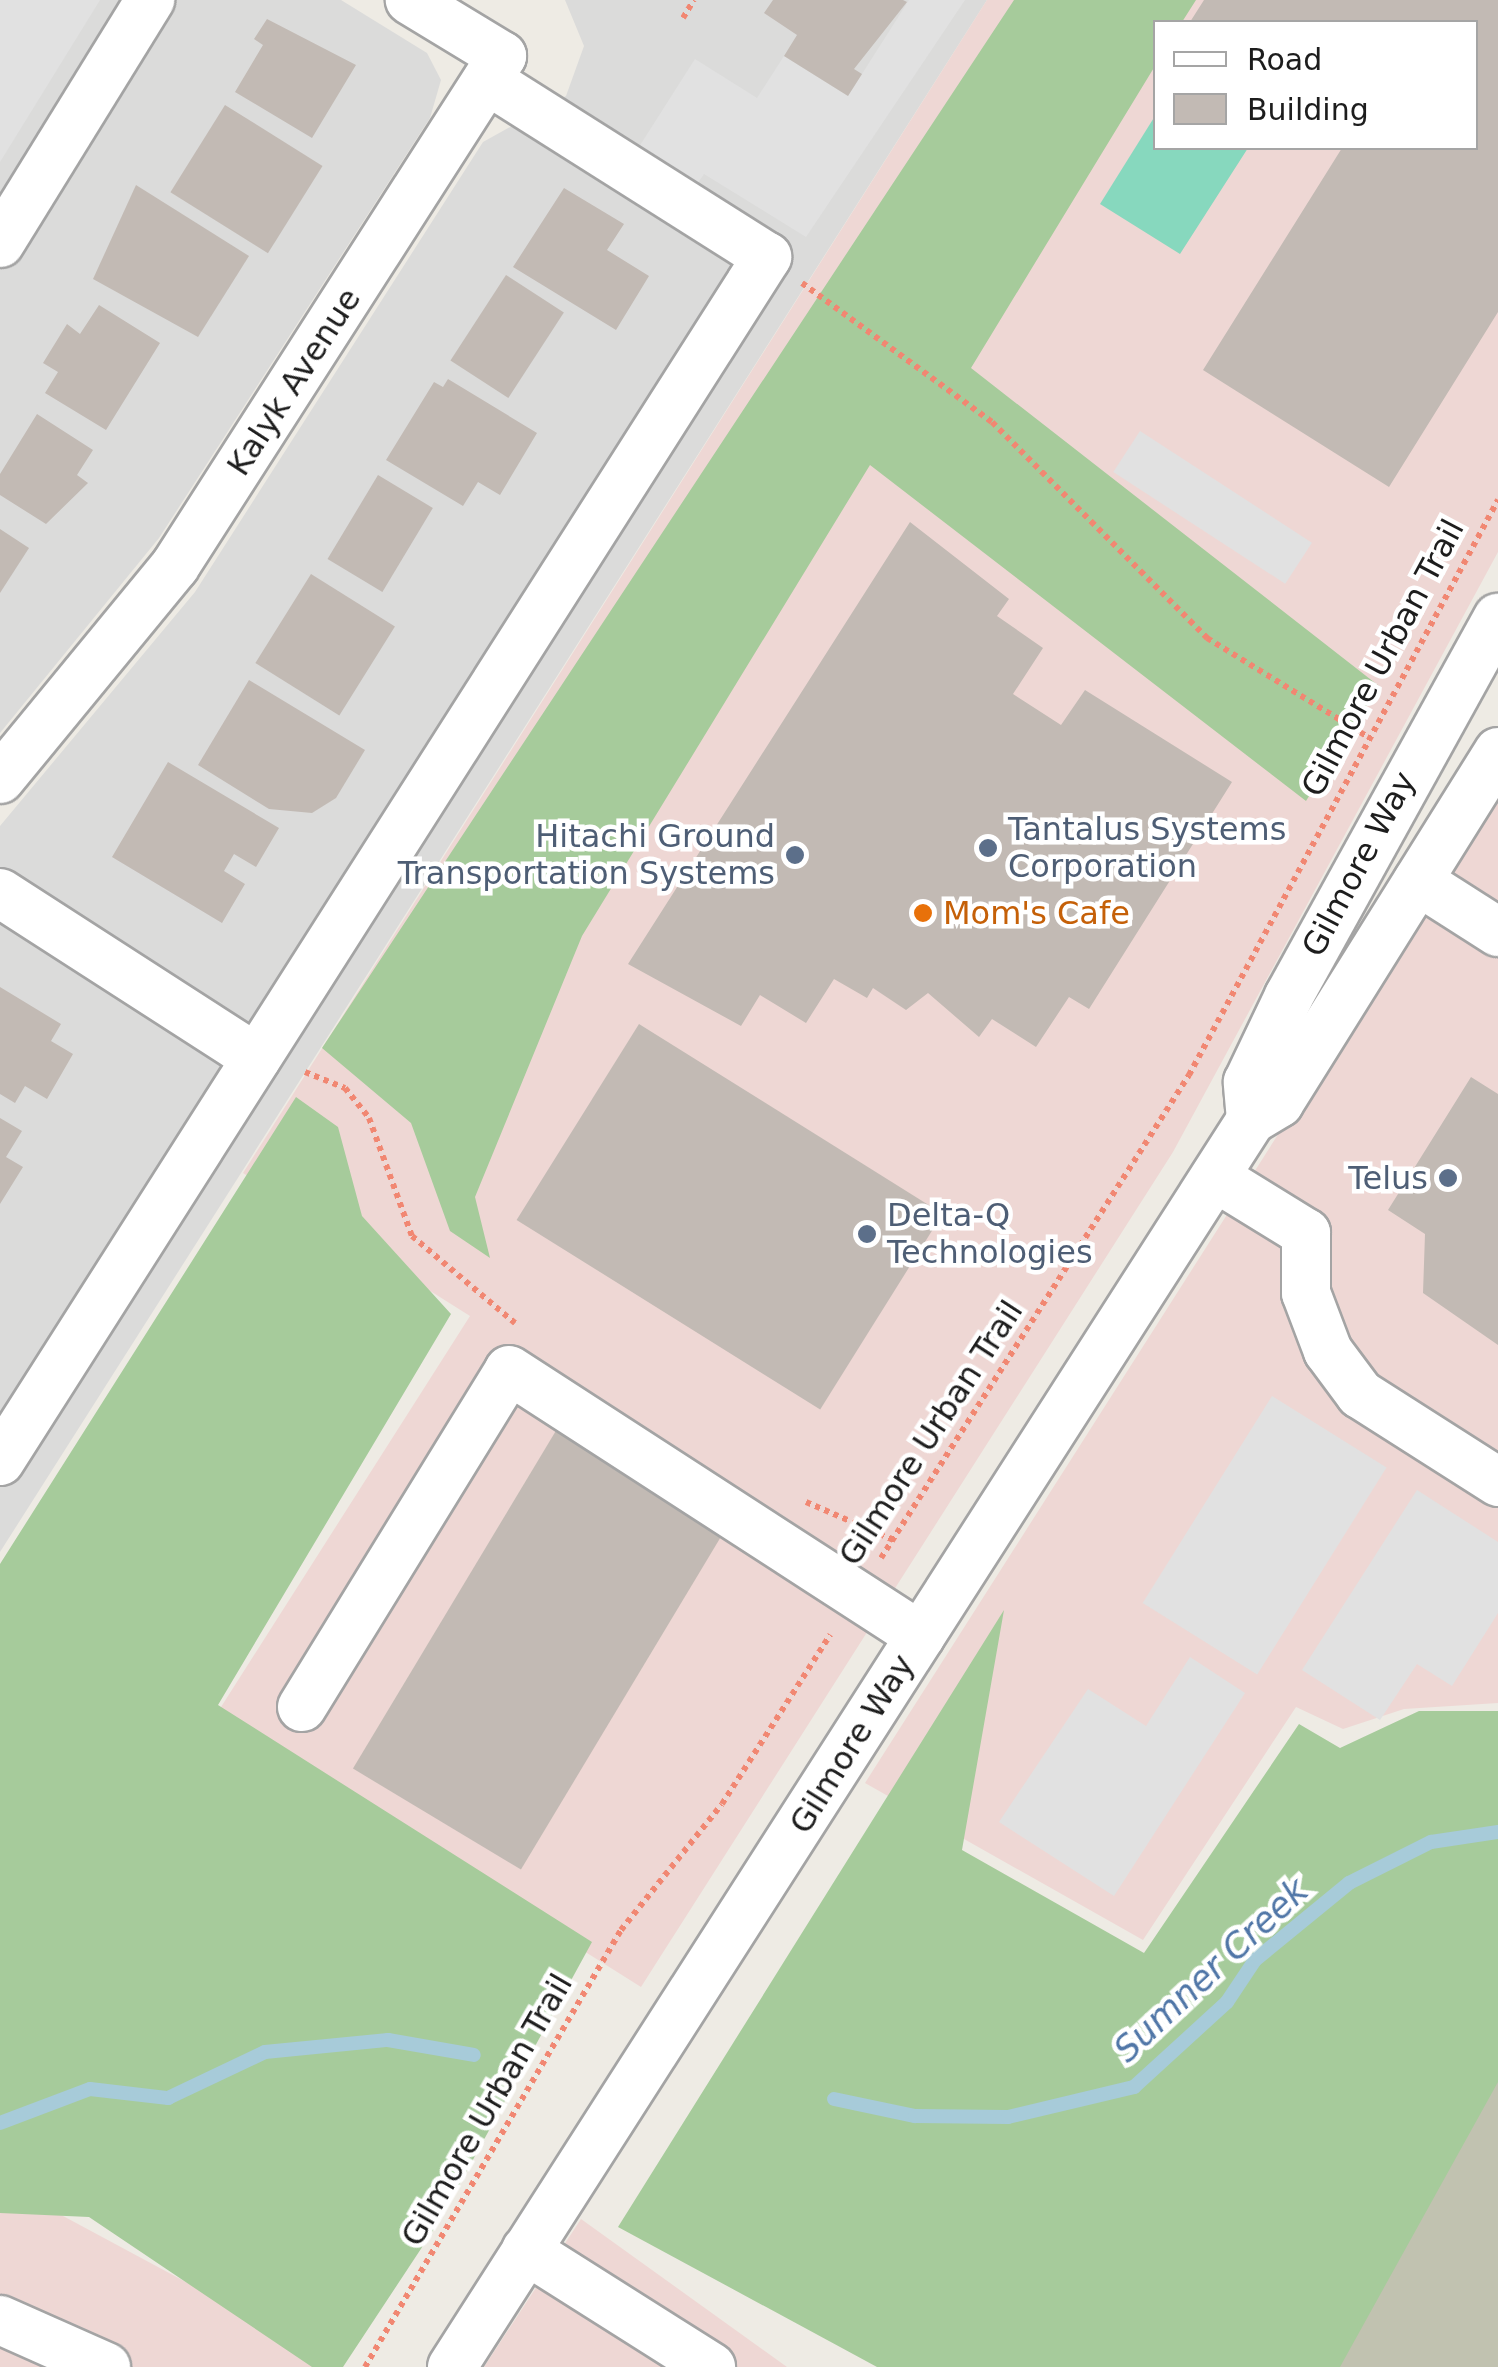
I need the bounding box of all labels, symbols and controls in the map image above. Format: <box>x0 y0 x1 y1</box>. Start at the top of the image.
legend <box>1153 20 1478 150</box>
text: Road <box>1247 42 1322 77</box>
text: Building <box>1247 92 1369 127</box>
street label: Kalyk Avenue <box>219 281 369 483</box>
street label: Gilmore Urban Trail <box>1294 513 1472 803</box>
street label: Gilmore Way <box>1294 765 1424 963</box>
place label: Tantalus Systems Corporation <box>1008 811 1286 886</box>
place label: Hitachi Ground Transportation Systems <box>398 818 775 893</box>
marker: Tantalus Systems Corporation <box>977 837 999 859</box>
marker: Hitachi Ground Transportation Systems <box>784 844 806 866</box>
place label: Mom's Cafe <box>943 894 1130 932</box>
marker: Mom's Cafe <box>912 902 934 924</box>
place label: Telus <box>1348 1159 1428 1197</box>
marker: Telus <box>1437 1167 1459 1189</box>
place label: Delta-Q Technologies <box>887 1197 1093 1272</box>
marker: Delta-Q Technologies <box>856 1223 878 1245</box>
street label: Gilmore Urban Trail <box>831 1293 1031 1573</box>
street label: Gilmore Way <box>782 1647 922 1841</box>
water label: Sumner Creek <box>1105 1869 1317 2071</box>
street label: Gilmore Urban Trail <box>393 1967 581 2253</box>

